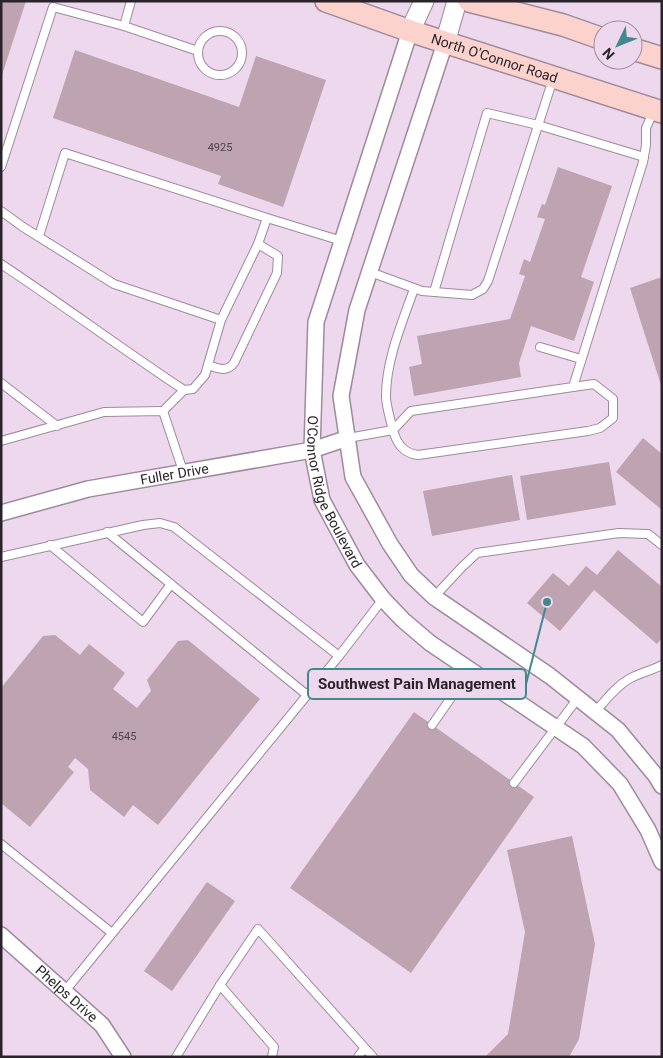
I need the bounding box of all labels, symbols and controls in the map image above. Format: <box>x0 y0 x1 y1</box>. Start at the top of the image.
north arrow <box>593 20 643 70</box>
street label: North O'Connor Road <box>429 30 560 86</box>
text: N <box>599 45 618 63</box>
house number: 4925 <box>208 141 232 154</box>
street label: O'Connor Ridge Boulevard <box>304 415 365 571</box>
street label: Fuller Drive <box>139 460 210 488</box>
callout: Southwest Pain Management <box>308 669 526 699</box>
text: Southwest Pain Management <box>318 675 516 693</box>
house number: 4545 <box>112 730 136 743</box>
street label: Phelps Drive <box>32 962 101 1025</box>

